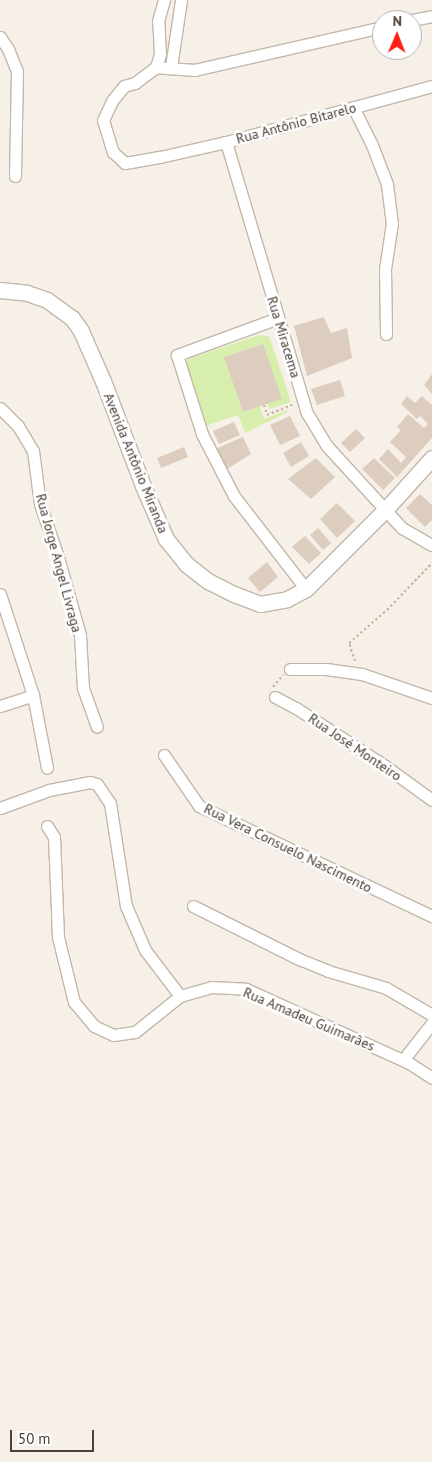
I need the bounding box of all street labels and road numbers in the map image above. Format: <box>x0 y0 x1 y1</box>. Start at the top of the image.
street label: Rua Antônio Bitarelo <box>234 99 358 147</box>
street label: Rua Miracema <box>264 294 304 380</box>
street label: Avenida Antônio Miranda <box>100 390 172 536</box>
street label: Rua Jorge Angel Livraga <box>32 492 86 634</box>
street label: Rua José Monteiro <box>305 710 405 784</box>
street label: Rua Vera Consuelo Nascimento <box>201 800 375 896</box>
street label: Rua Amadeu Guimarães <box>240 984 378 1054</box>

